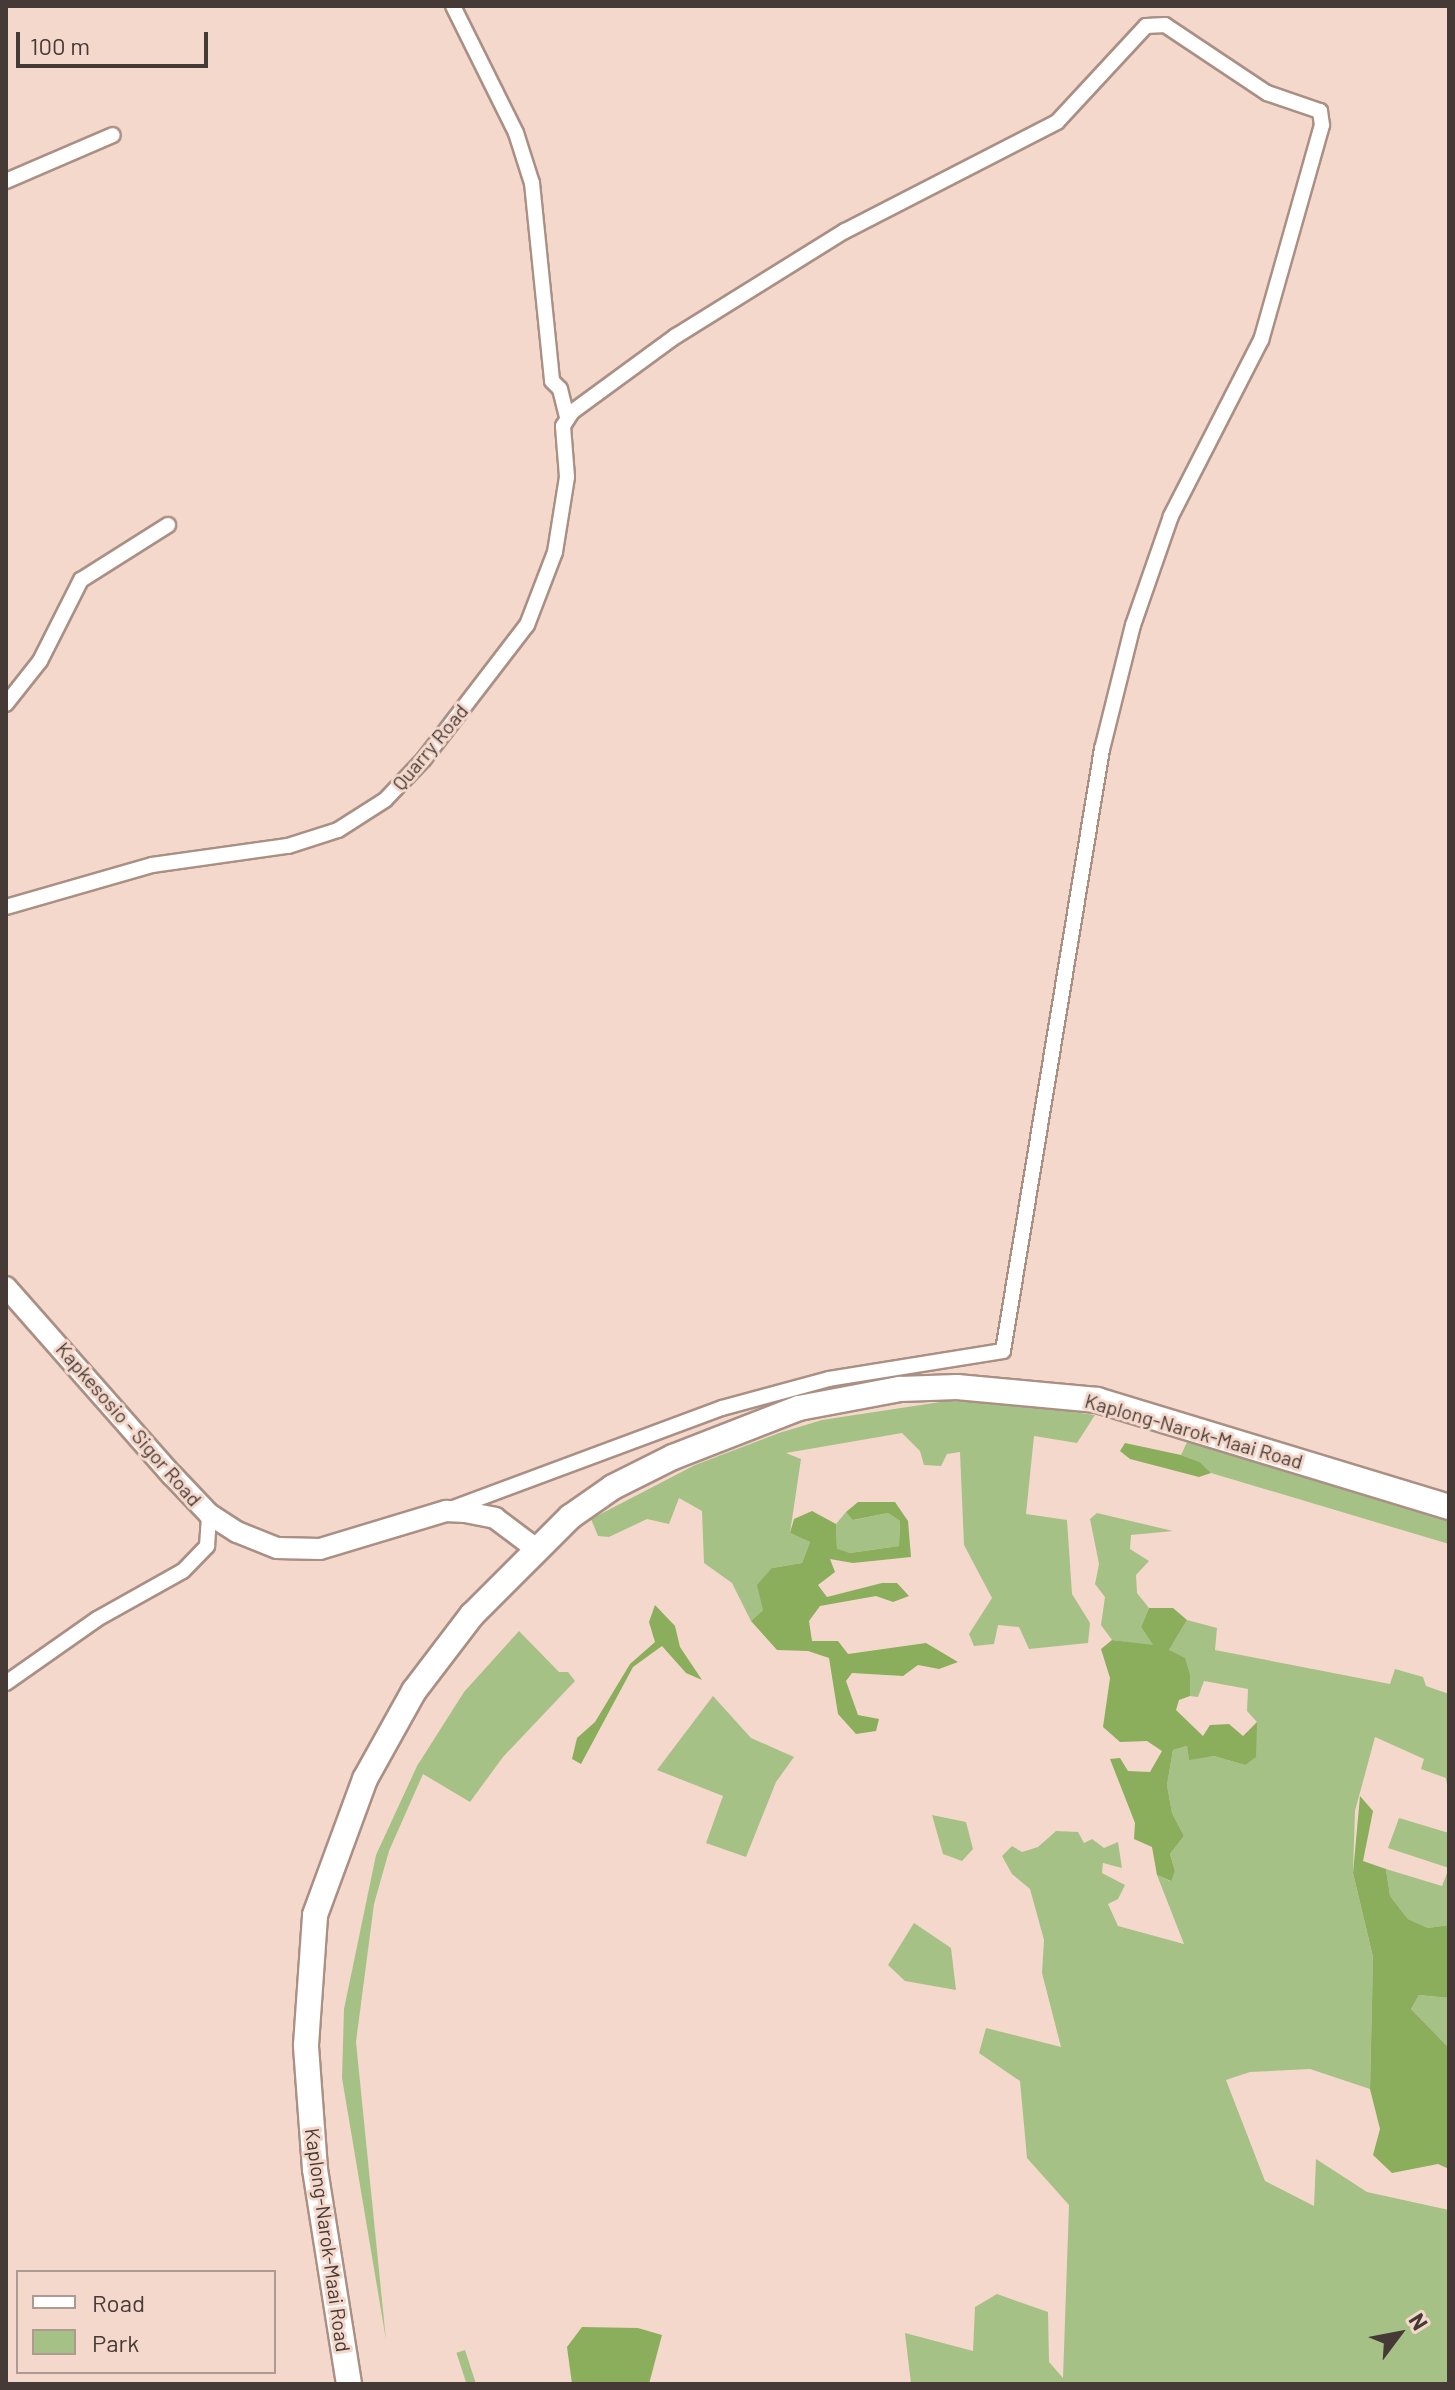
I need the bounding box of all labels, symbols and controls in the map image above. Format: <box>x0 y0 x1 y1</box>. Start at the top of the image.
scale bar <box>20 16 212 66</box>
text: 100 m <box>30 31 90 60</box>
street label: Quarry Road <box>387 699 473 795</box>
street label: Kapkesosio - Sigor Road <box>51 1337 207 1511</box>
street label: Kaplong-Narok-Maai Road <box>1082 1388 1306 1474</box>
street label: Kaplong-Narok-Maai Road <box>300 2127 356 2353</box>
legend <box>16 2270 276 2374</box>
text: Road <box>92 2288 145 2317</box>
north arrow <box>1359 2294 1439 2374</box>
text: N <box>1404 2308 1434 2334</box>
text: Park <box>92 2328 139 2357</box>

